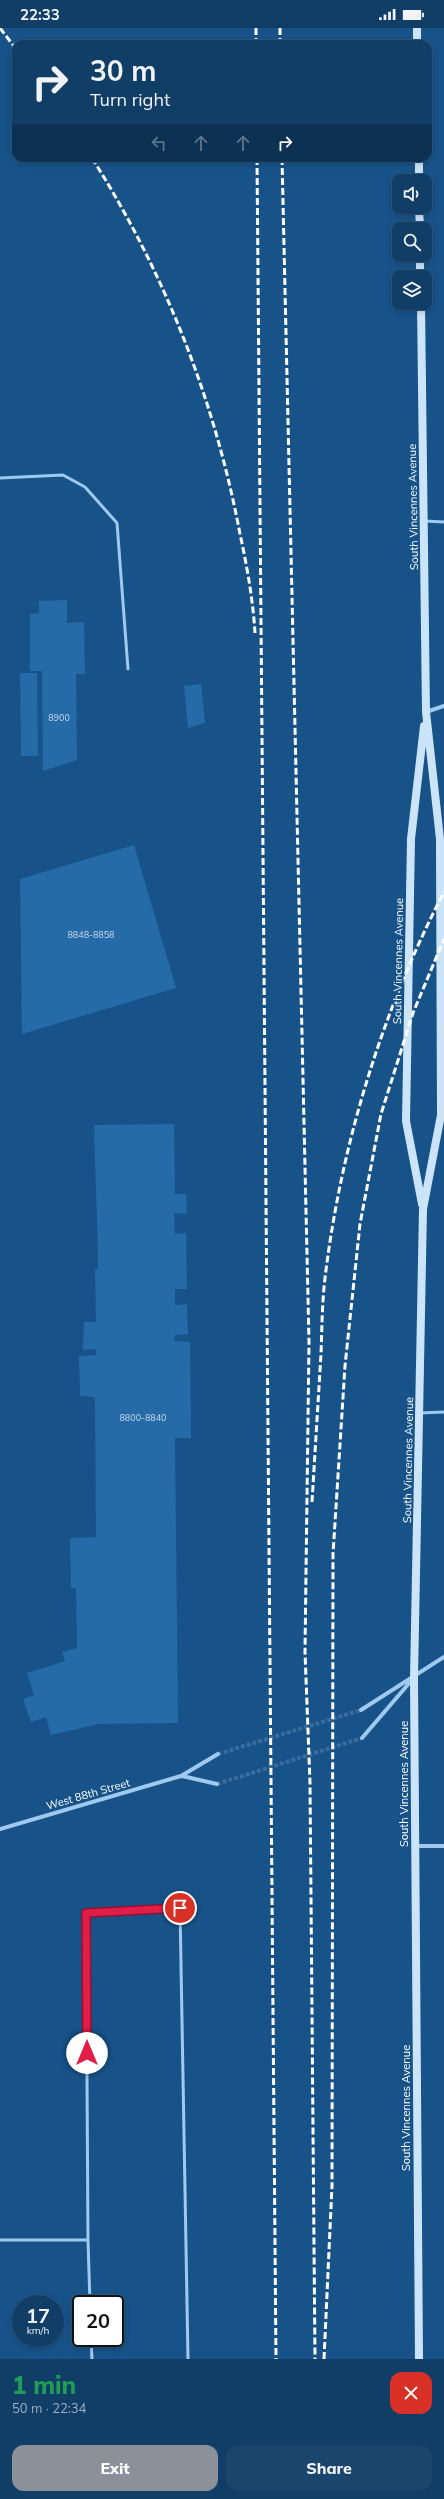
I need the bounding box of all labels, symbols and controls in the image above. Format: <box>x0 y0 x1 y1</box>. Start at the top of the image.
text: 22:33 <box>20 5 60 24</box>
text: 30 m <box>90 53 156 88</box>
icon: right <box>24 56 76 108</box>
text: Turn right <box>90 88 170 111</box>
icon: left <box>148 132 170 154</box>
icon: ahead <box>190 132 212 154</box>
icon: ahead <box>232 132 254 154</box>
icon: right <box>274 132 296 154</box>
map controls <box>392 174 432 310</box>
button: sound <box>392 174 432 214</box>
button: search <box>392 222 432 262</box>
button: layers <box>392 270 432 310</box>
street label: South Vincennes Avenue <box>405 444 421 570</box>
house number: 8900 <box>48 712 70 723</box>
street label: South Vincennes Avenue <box>390 898 406 1024</box>
house number: 8848-8858 <box>67 929 115 940</box>
street label: South Vincennes Avenue <box>400 1397 416 1523</box>
house number: 8800-8840 <box>119 1412 167 1423</box>
street label: South Vincennes Avenue <box>397 1721 411 1847</box>
street label: West 88th Street <box>45 1775 132 1813</box>
pin <box>163 1891 197 1925</box>
icon: arrive <box>169 1897 191 1919</box>
position arrow <box>66 2032 108 2074</box>
street label: South Vincennes Avenue <box>399 2045 413 2171</box>
speed limit sign: 20 <box>72 2295 124 2347</box>
text: 17 <box>26 2303 50 2328</box>
text: km/h <box>27 2324 49 2337</box>
text: 1 min <box>12 2370 76 2400</box>
button: close <box>390 2372 432 2414</box>
text: 50 m · 22:34 <box>12 2400 86 2416</box>
button: Exit <box>12 2445 218 2491</box>
button: Share <box>226 2445 432 2491</box>

